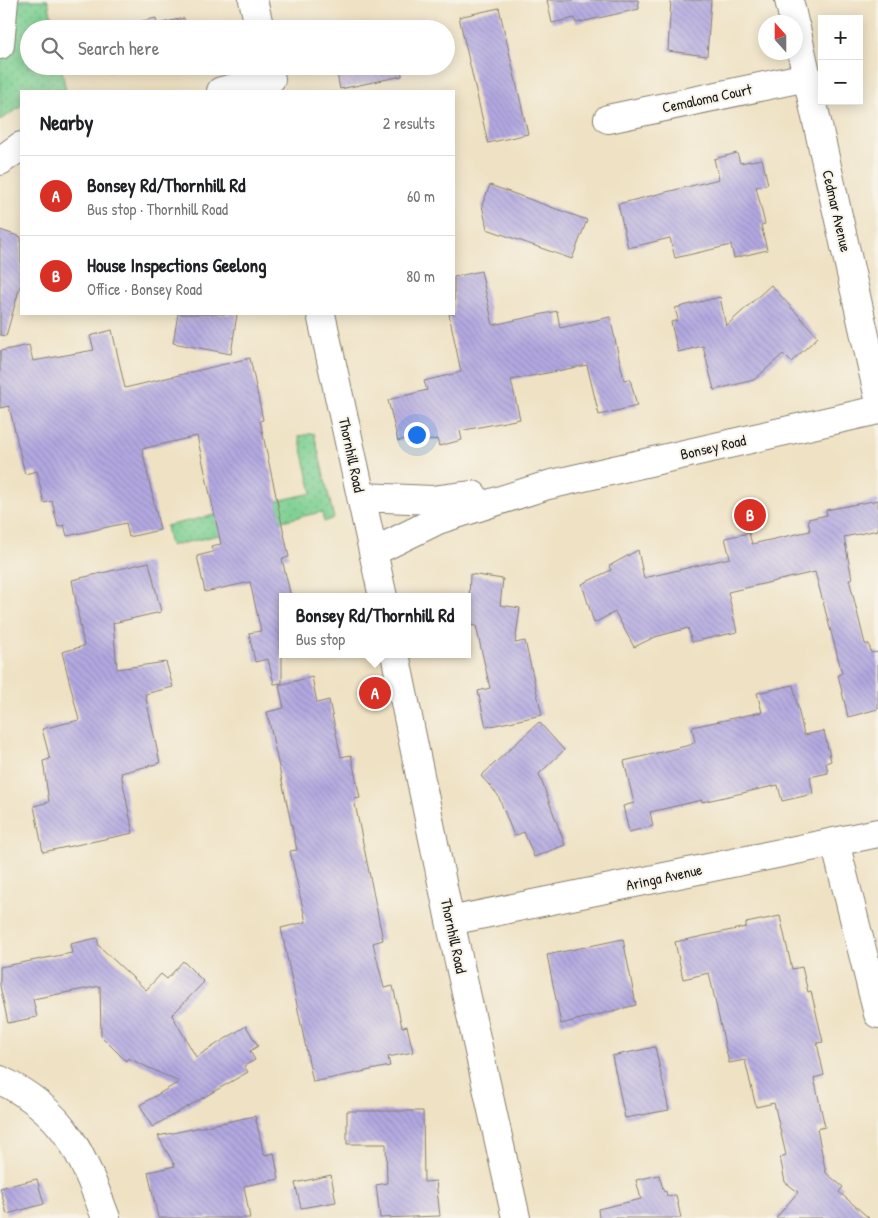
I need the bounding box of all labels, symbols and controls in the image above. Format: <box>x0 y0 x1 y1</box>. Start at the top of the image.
north arrow <box>758 15 803 60</box>
map controls <box>818 15 863 105</box>
button: + <box>818 15 863 60</box>
search box <box>20 20 455 75</box>
icon: search <box>38 34 66 62</box>
text: Search here <box>78 35 159 61</box>
button: − <box>818 60 863 105</box>
street label: Cemaloma Court <box>660 78 755 118</box>
text: Nearby <box>40 108 93 137</box>
text: 2 results <box>383 112 435 134</box>
street label: Cedmar Avenue <box>817 168 857 254</box>
text: Bonsey Rd/Thornhill Rd <box>87 172 246 198</box>
text: A <box>52 185 60 207</box>
text: 60 m <box>407 185 435 207</box>
text: Bus stop · Thornhill Road <box>87 198 228 220</box>
text: House Inspections Geelong <box>87 252 267 278</box>
text: B <box>52 265 60 287</box>
text: 80 m <box>406 265 435 287</box>
text: Office · Bonsey Road <box>87 278 202 300</box>
street label: Thornhill Road <box>334 416 370 495</box>
your location <box>404 422 430 448</box>
street label: Bonsey Road <box>678 429 748 465</box>
pin: B <box>734 496 766 534</box>
popup <box>279 593 471 658</box>
text: Bonsey Rd/Thornhill Rd <box>296 602 454 628</box>
text: Bus stop <box>296 628 345 650</box>
pin: A <box>359 674 391 712</box>
street label: Aringa Avenue <box>624 859 704 895</box>
street label: Thornhill Road <box>436 897 472 976</box>

